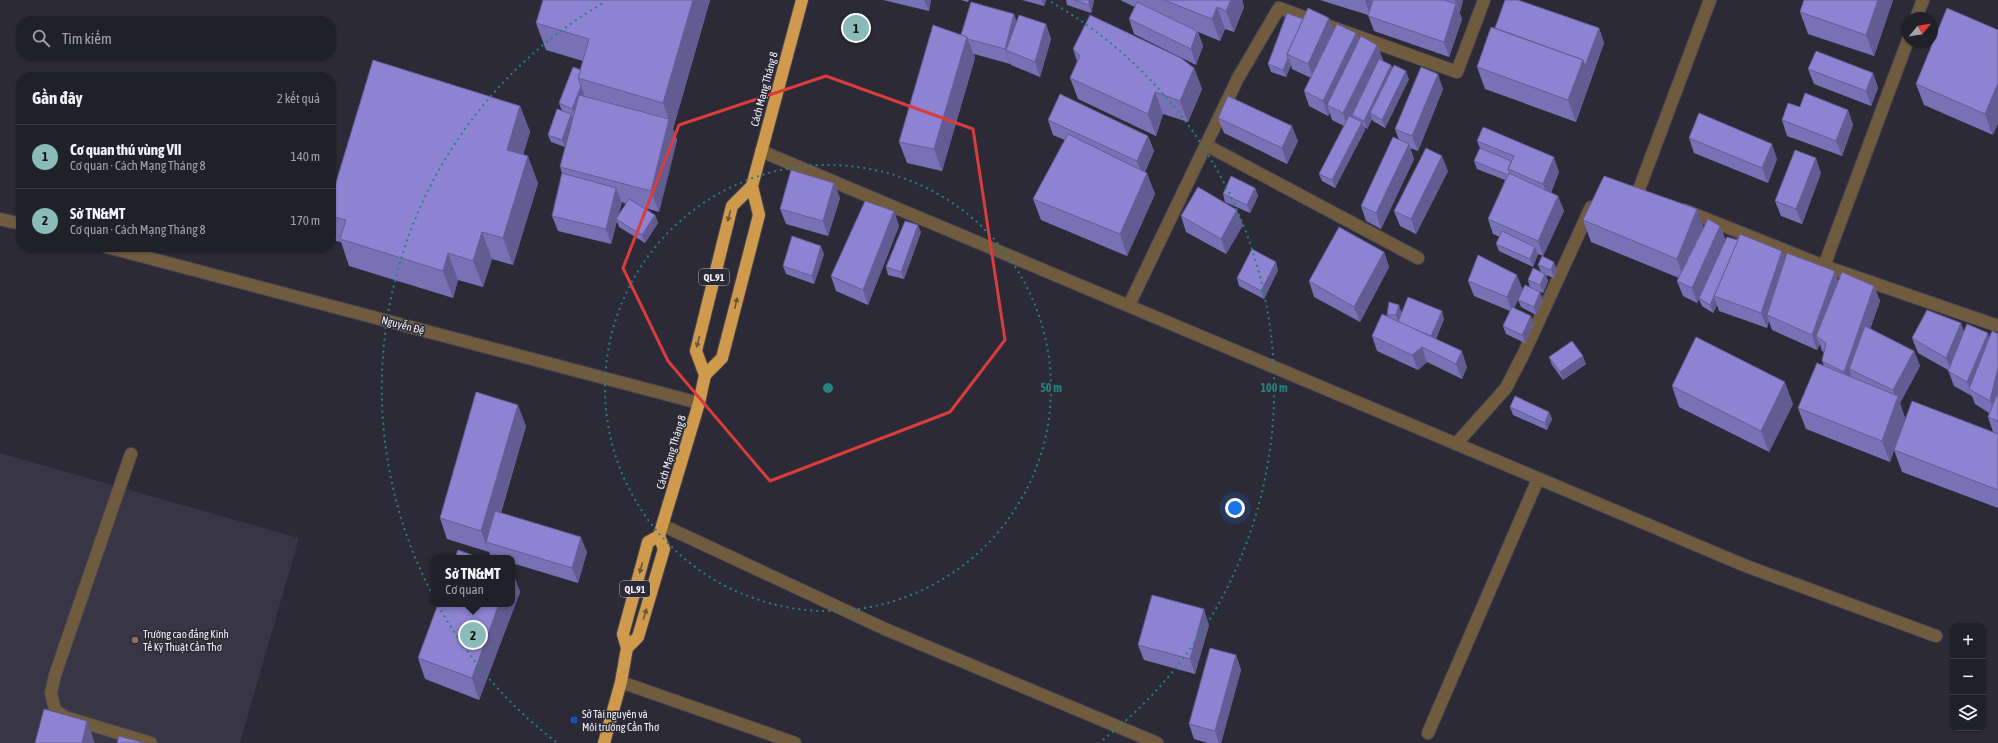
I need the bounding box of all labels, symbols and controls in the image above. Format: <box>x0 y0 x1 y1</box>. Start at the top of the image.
north arrow <box>1902 12 1938 48</box>
pin: 1 <box>843 13 869 43</box>
search box <box>16 16 336 60</box>
icon: search <box>30 27 52 49</box>
text: Tìm kiếm <box>62 30 112 47</box>
street label: Cách Mạng Tháng 8 <box>748 50 781 128</box>
text: Gần đây <box>32 88 83 108</box>
text: 2 kết quả <box>277 91 320 106</box>
text: Cơ quan thú vùng VII <box>70 141 182 158</box>
text: 1 <box>42 149 48 164</box>
text: 140 m <box>291 149 320 164</box>
text: Cơ quan · Cách Mạng Tháng 8 <box>70 158 206 173</box>
text: Sở TN&MT <box>70 205 125 222</box>
one-way arrow <box>726 210 732 222</box>
text: 2 <box>42 213 48 228</box>
text: 170 m <box>291 213 320 228</box>
text: Cơ quan · Cách Mạng Tháng 8 <box>70 222 206 237</box>
road number: QL.91 <box>699 269 729 285</box>
one-way arrow <box>734 297 740 310</box>
street label: Nguyễn Đệ <box>380 314 426 337</box>
one-way arrow <box>695 336 701 348</box>
centre of rings <box>821 381 835 395</box>
text: 50 m <box>1040 381 1062 395</box>
text: 100 m <box>1260 381 1288 395</box>
street label: Cách Mạng Tháng 8 <box>654 414 689 491</box>
your location <box>1225 498 1245 518</box>
popup <box>431 555 515 607</box>
one-way arrow <box>638 562 644 574</box>
text: Sở TN&MT <box>445 565 501 582</box>
road number: QL.91 <box>620 581 650 597</box>
text: Cơ quan <box>445 582 484 597</box>
one-way arrow <box>642 608 648 620</box>
pin: 2 <box>460 620 486 650</box>
map controls <box>1950 623 1986 731</box>
button: + <box>1950 623 1986 659</box>
place label: Trường cao đẳng Kinh Tế Kỹ Thuật Cần Thơ <box>143 628 229 654</box>
marker: Trường cao đẳng Kinh Tế Kỹ Thuật Cần Thơ <box>130 635 140 645</box>
button: − <box>1950 659 1986 695</box>
button: layers <box>1950 695 1986 731</box>
place label: Sở Tài nguyên và Môi trường Cần Thơ <box>582 708 659 733</box>
marker: Sở Tài nguyên và Môi trường Cần Thơ <box>569 715 579 725</box>

